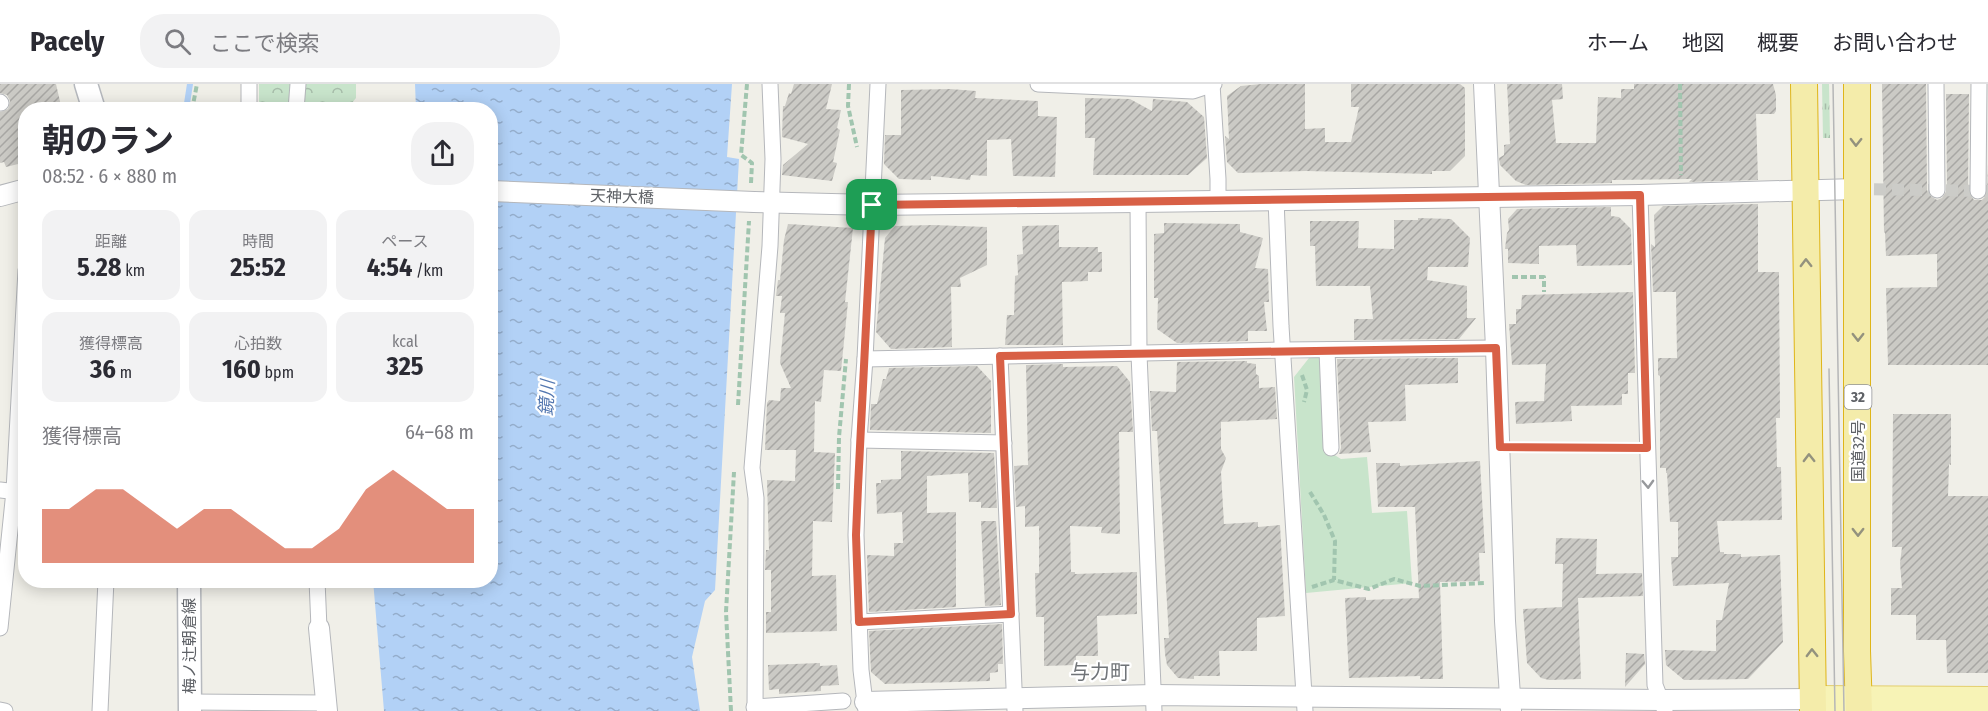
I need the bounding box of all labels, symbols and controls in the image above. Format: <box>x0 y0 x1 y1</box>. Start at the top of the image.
search box <box>140 14 560 68</box>
text: Pacely <box>30 25 104 58</box>
icon: search <box>161 25 194 58</box>
text: ここで検索 <box>209 30 319 57</box>
text: ホーム <box>1587 30 1649 56</box>
text: 地図 <box>1682 30 1724 56</box>
text: 概要 <box>1757 30 1799 56</box>
text: お問い合わせ <box>1832 30 1958 56</box>
text: 朝のラン <box>42 121 174 161</box>
button: share <box>411 122 474 185</box>
one-way arrow <box>1850 138 1862 147</box>
text: 08:52 · 6 × 880 m <box>42 164 177 188</box>
pin <box>846 179 897 230</box>
street label: 天神大橋 <box>590 186 654 207</box>
icon: arrive <box>855 188 888 221</box>
text: 距離 <box>95 232 127 251</box>
text: 時間 <box>242 232 274 251</box>
text: ペース <box>381 232 429 251</box>
text: 5.28 <box>77 252 121 283</box>
text: 25:52 <box>230 252 286 283</box>
text: 4:54 <box>367 252 412 283</box>
one-way arrow <box>1800 258 1813 267</box>
text: km <box>121 261 145 280</box>
text: /km <box>412 261 443 280</box>
text: kcal <box>392 332 418 351</box>
one-way arrow <box>1852 333 1864 342</box>
text: 獲得標高 <box>79 334 143 353</box>
text: 心拍数 <box>234 334 282 353</box>
text: 325 <box>387 351 423 382</box>
text: 36 <box>90 354 116 385</box>
text: 160 <box>222 354 261 385</box>
text: m <box>116 363 132 382</box>
text: bpm <box>261 363 294 382</box>
water label: 鏡川 <box>535 377 559 417</box>
road number: 32 <box>1844 385 1872 409</box>
text: 64–68 m <box>405 420 474 444</box>
street label: 国道32号 <box>1849 420 1868 482</box>
text: 獲得標高 <box>42 424 122 448</box>
one-way arrow <box>1802 453 1815 462</box>
one-way arrow <box>1642 480 1655 489</box>
one-way arrow <box>1852 528 1864 537</box>
street label: 梅ノ辻朝倉線 <box>180 598 199 694</box>
one-way arrow <box>1806 648 1818 657</box>
district label: 与力町 <box>1070 660 1130 684</box>

